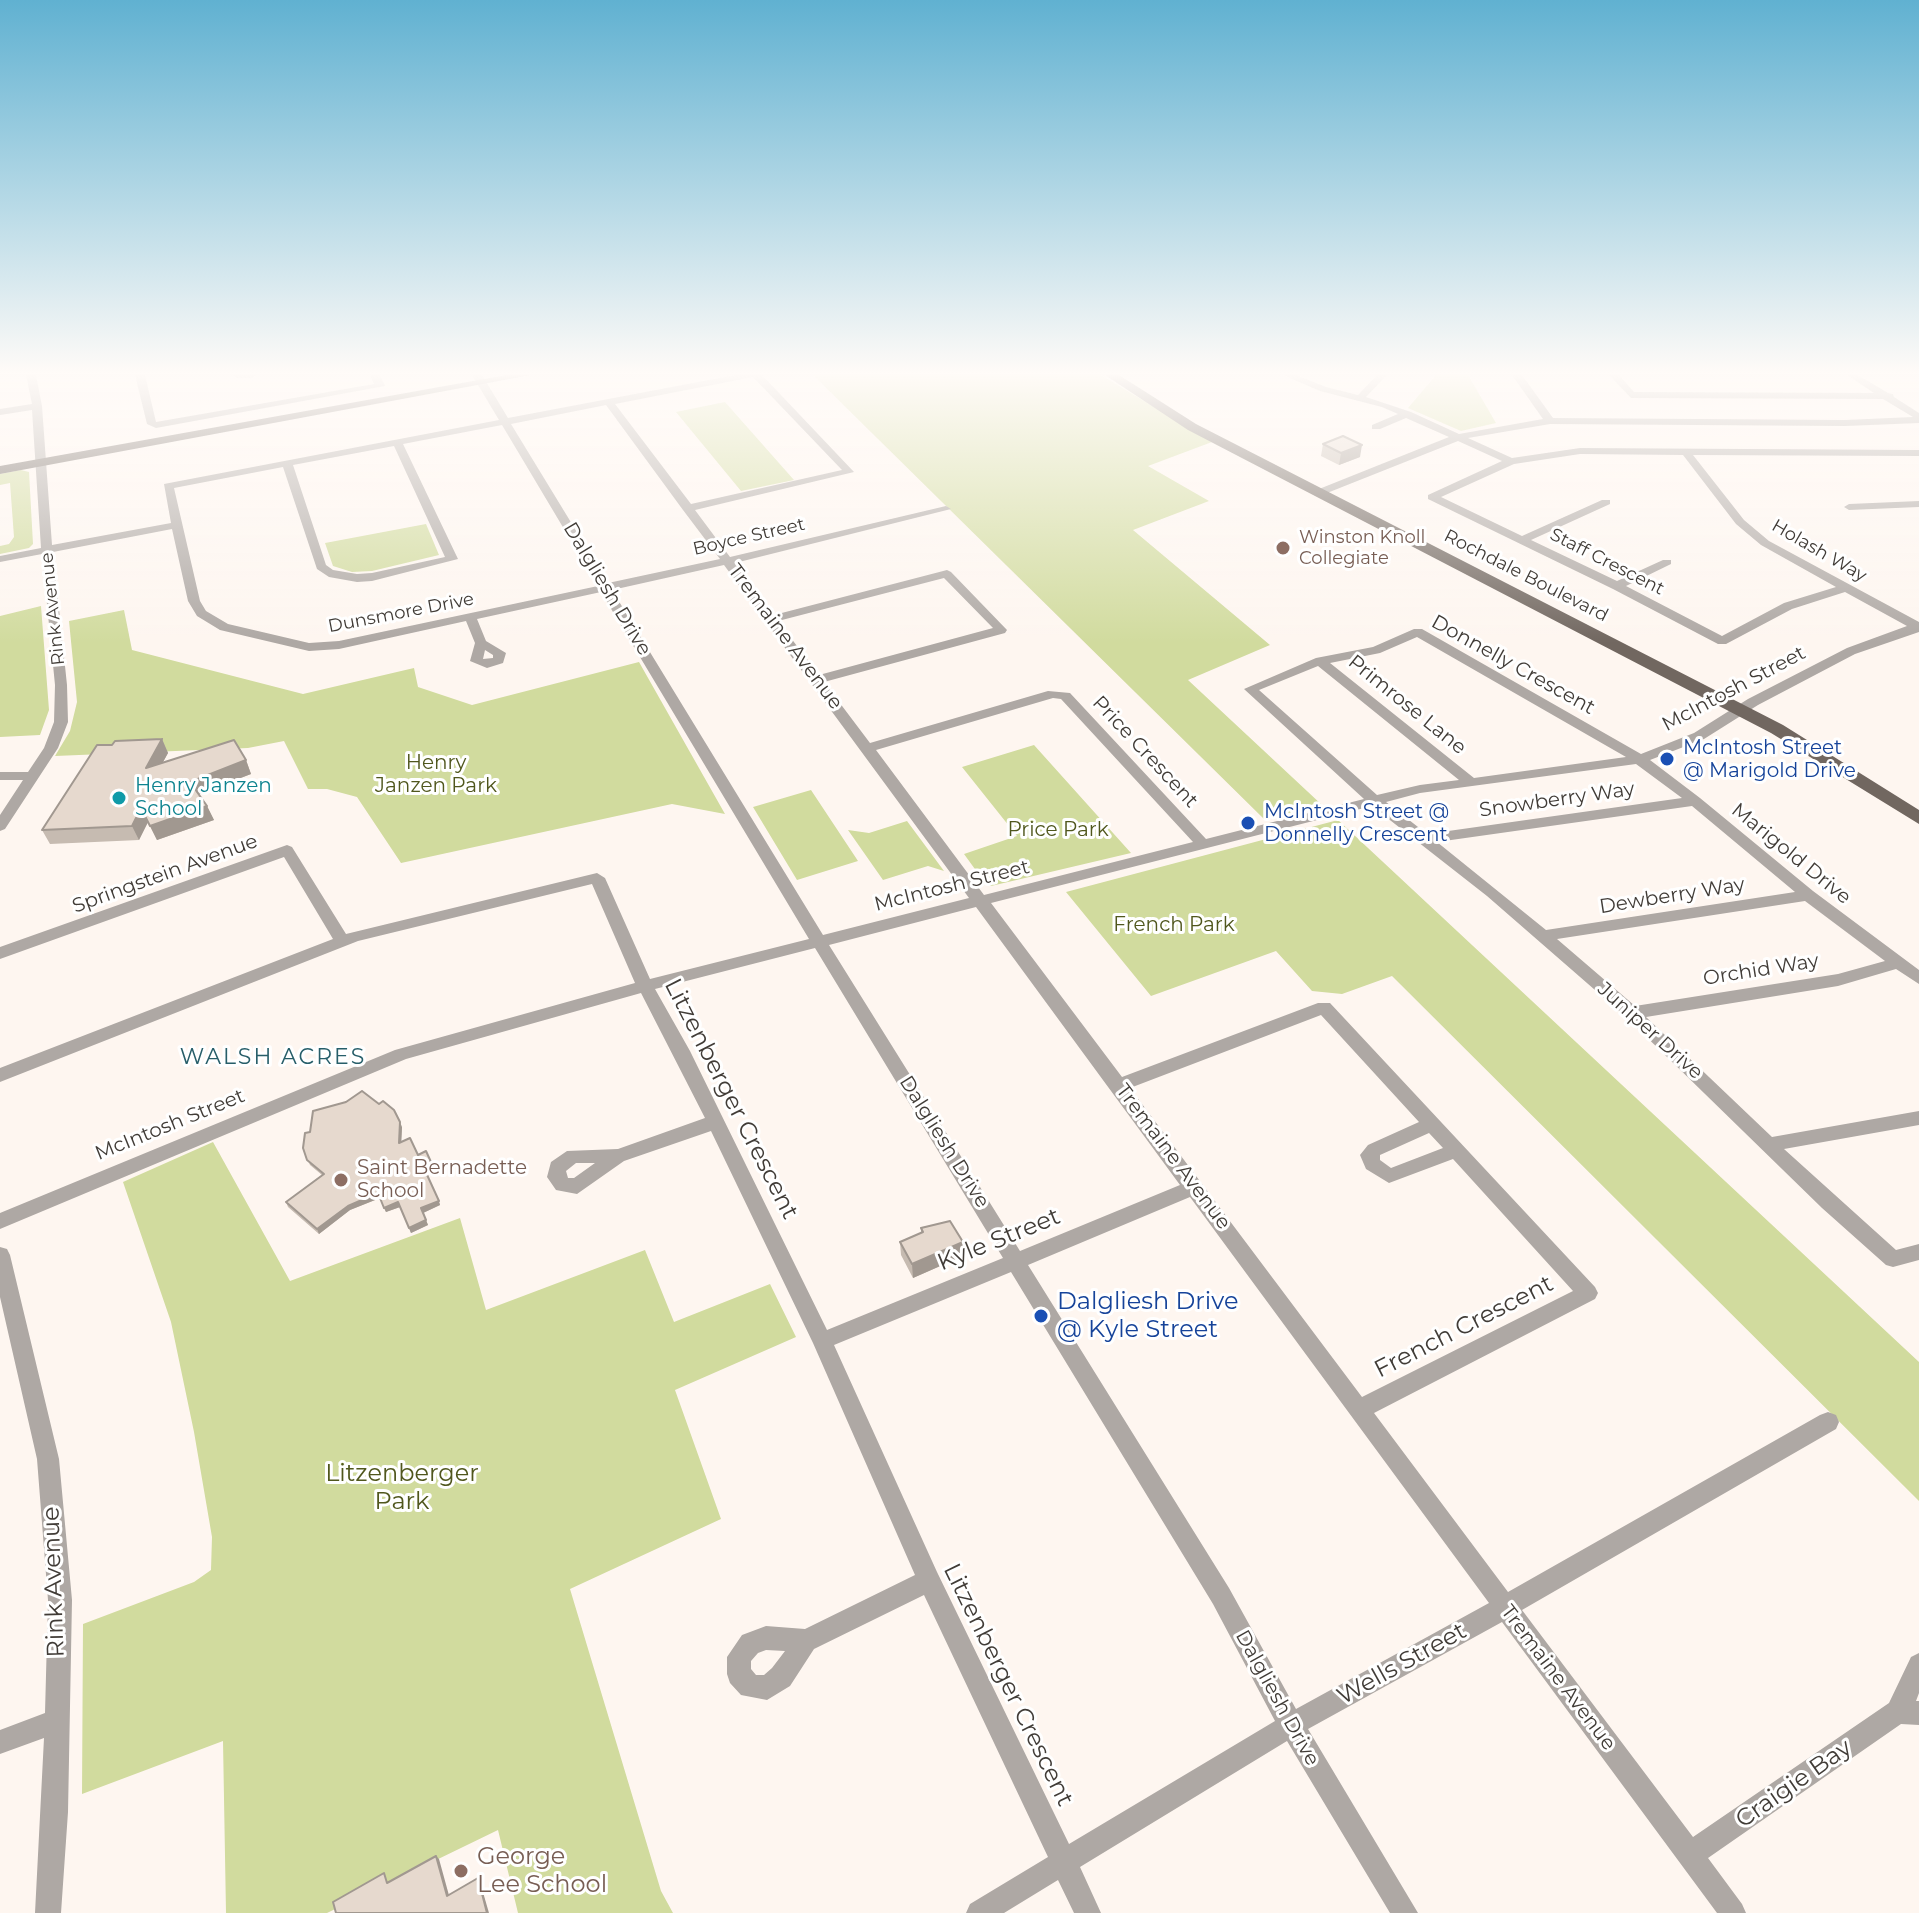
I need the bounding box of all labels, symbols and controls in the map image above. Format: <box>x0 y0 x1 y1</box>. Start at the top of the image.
street label: Boyce Street <box>691 514 807 560</box>
street label: Holash Way <box>1768 515 1870 587</box>
street label: Dalgliesh Drive <box>558 518 656 660</box>
street label: Staff Crescent <box>1546 524 1668 600</box>
street label: Rochdale Boulevard <box>1440 525 1612 627</box>
place label: Winston Knoll Collegiate <box>1299 527 1425 570</box>
marker: Winston Knoll Collegiate <box>1274 539 1292 557</box>
street label: Rink Avenue <box>36 551 70 667</box>
street label: Tremaine Avenue <box>723 560 847 714</box>
street label: Dunsmore Drive <box>326 588 476 638</box>
street label: Donnelly Crescent <box>1427 610 1599 720</box>
street label: McIntosh Street <box>1658 641 1810 737</box>
street label: Primrose Lane <box>1343 650 1471 760</box>
street label: Price Crescent <box>1087 691 1203 813</box>
place label: McIntosh Street @ Marigold Drive <box>1683 736 1856 783</box>
marker: McIntosh Street @ Marigold Drive <box>1658 750 1676 768</box>
park label: Henry Janzen Park <box>375 751 497 798</box>
place label: Henry Janzen School <box>135 774 272 821</box>
street label: Snowberry Way <box>1478 777 1636 823</box>
marker: Henry Janzen School <box>110 789 128 807</box>
street label: Marigold Drive <box>1726 798 1856 910</box>
place label: McIntosh Street @ Donnelly Crescent <box>1264 800 1449 847</box>
marker: McIntosh Street @ Donnelly Crescent <box>1239 814 1257 832</box>
park label: Price Park <box>1007 818 1109 842</box>
street label: Springstein Avenue <box>69 829 261 919</box>
street label: McIntosh Street <box>872 855 1032 917</box>
street label: Dewberry Way <box>1598 873 1746 919</box>
park label: French Park <box>1113 913 1235 937</box>
street label: Orchid Way <box>1701 949 1821 991</box>
street label: Litzenberger Crescent <box>658 974 804 1224</box>
street label: Juniper Drive <box>1592 977 1708 1085</box>
district label: WALSH ACRES <box>180 1045 366 1071</box>
street label: Dalgliesh Drive <box>894 1072 994 1212</box>
street label: Tremaine Avenue <box>1111 1080 1235 1234</box>
street label: McIntosh Street <box>92 1084 248 1166</box>
place label: Saint Bernadette School <box>357 1156 527 1203</box>
marker: Saint Bernadette School <box>332 1171 350 1189</box>
street label: Kyle Street <box>933 1202 1065 1278</box>
street label: French Crescent <box>1370 1269 1558 1385</box>
place label: Dalgliesh Drive @ Kyle Street <box>1057 1288 1238 1344</box>
marker: Dalgliesh Drive @ Kyle Street <box>1032 1307 1050 1325</box>
park label: Litzenberger Park <box>325 1460 479 1516</box>
street label: Rink Avenue <box>37 1506 71 1658</box>
street label: Litzenberger Crescent <box>937 1559 1079 1811</box>
street label: Tremaine Avenue <box>1496 1601 1620 1755</box>
street label: Wells Street <box>1332 1617 1472 1711</box>
street label: Dalgliesh Drive <box>1230 1626 1324 1770</box>
street label: Craigie Bay <box>1731 1734 1857 1834</box>
place label: George Lee School <box>477 1843 607 1899</box>
marker: George Lee School <box>452 1862 470 1880</box>

